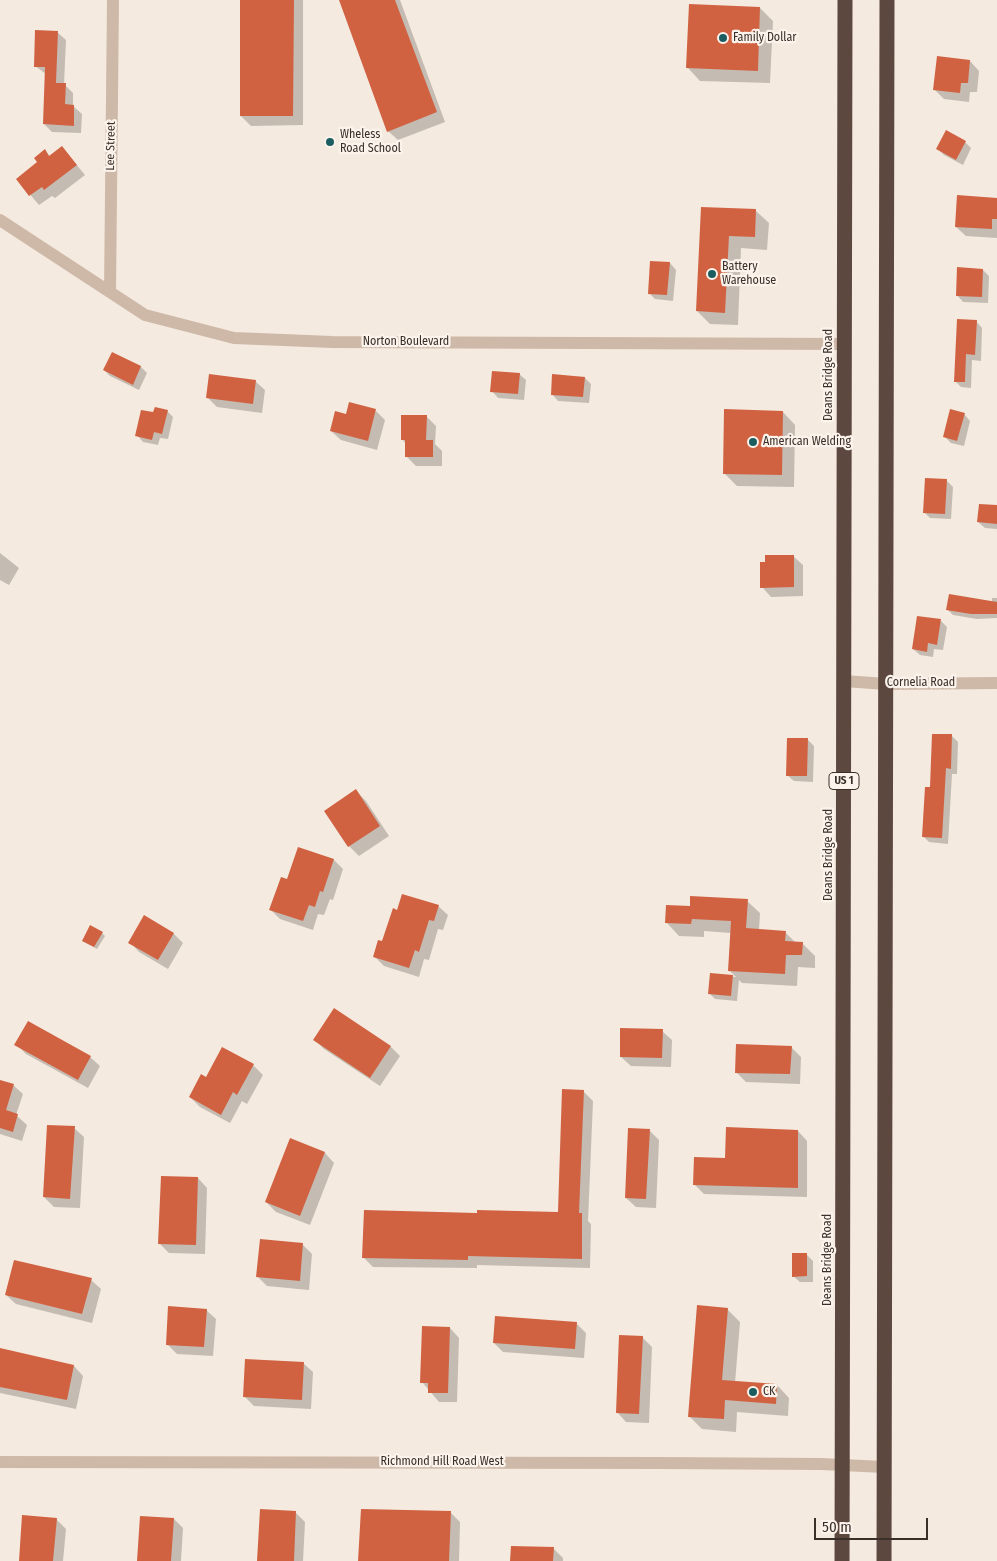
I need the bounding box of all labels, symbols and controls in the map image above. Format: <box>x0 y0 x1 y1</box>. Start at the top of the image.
place label: Family Dollar <box>733 31 797 45</box>
marker: Family Dollar <box>717 32 729 44</box>
street label: Lee Street <box>103 121 119 171</box>
place label: Wheless Road School <box>340 128 401 156</box>
marker: Wheless Road School <box>324 136 336 148</box>
place label: Battery Warehouse <box>722 260 776 288</box>
marker: Battery Warehouse <box>706 268 718 280</box>
street label: Deans Bridge Road <box>822 329 836 421</box>
street label: Norton Boulevard <box>363 335 449 349</box>
place label: American Welding <box>763 435 851 449</box>
marker: American Welding <box>747 436 759 448</box>
street label: Cornelia Road <box>887 676 955 690</box>
road number: US 1 <box>829 772 859 789</box>
street label: Deans Bridge Road <box>822 809 836 901</box>
street label: Deans Bridge Road <box>821 1214 835 1306</box>
place label: CK <box>763 1385 775 1399</box>
marker: CK <box>747 1386 759 1398</box>
street label: Richmond Hill Road West <box>380 1455 504 1469</box>
scale bar <box>817 1508 931 1540</box>
text: 50 m <box>822 1518 852 1536</box>

